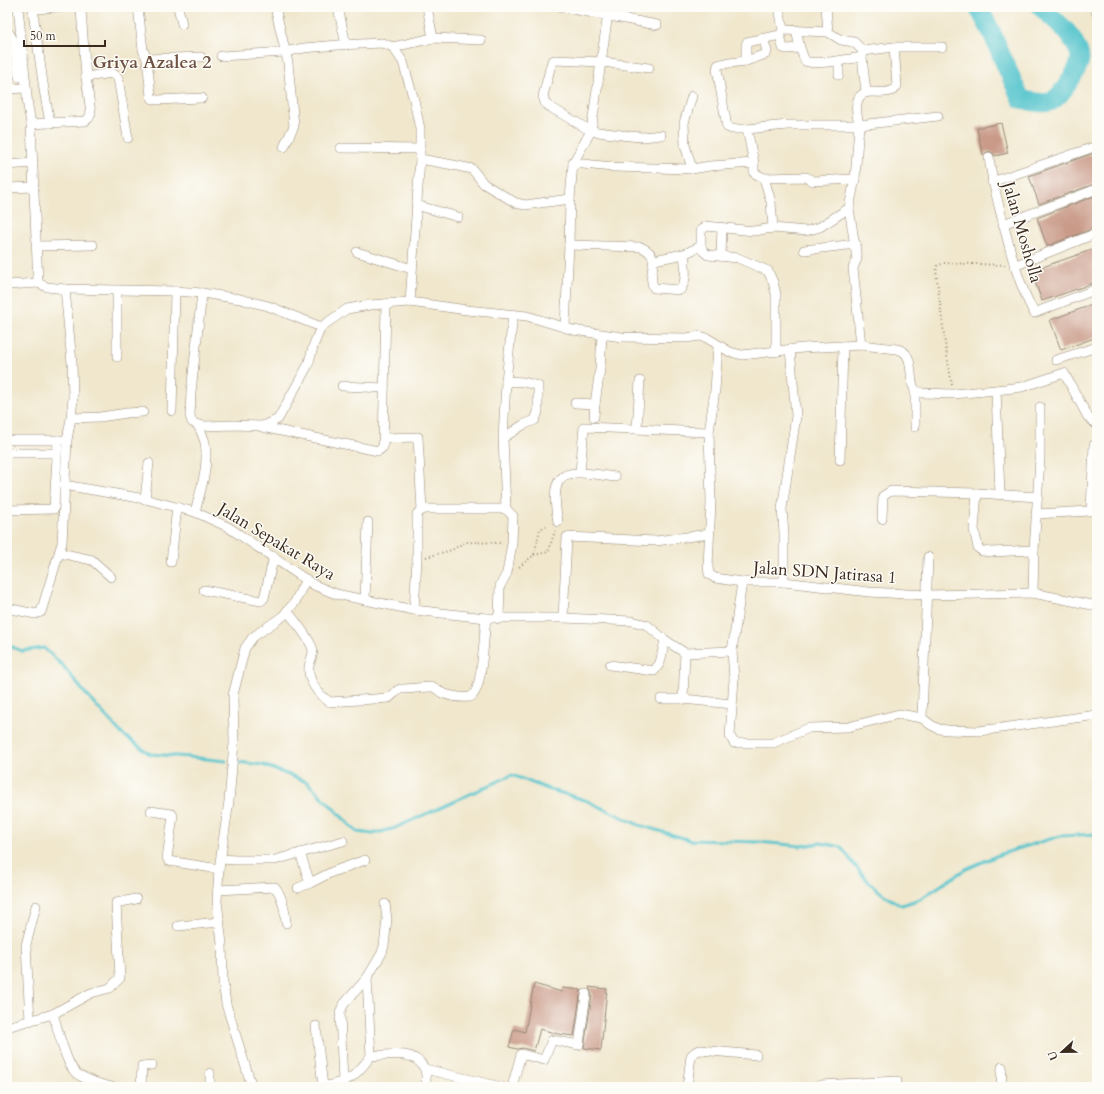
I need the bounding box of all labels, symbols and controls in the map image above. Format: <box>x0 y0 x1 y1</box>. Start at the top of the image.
scale bar <box>24 22 105 48</box>
text: 50 m <box>30 28 57 44</box>
district label: Griya Azalea 2 <box>93 50 211 75</box>
street label: Jalan Mosholla <box>996 176 1048 286</box>
street label: Jalan Sepakat Raya <box>211 496 340 586</box>
street label: Jalan SDN Jatirasa 1 <box>750 556 897 589</box>
north arrow <box>1042 1032 1082 1072</box>
text: U <box>1045 1049 1062 1063</box>

